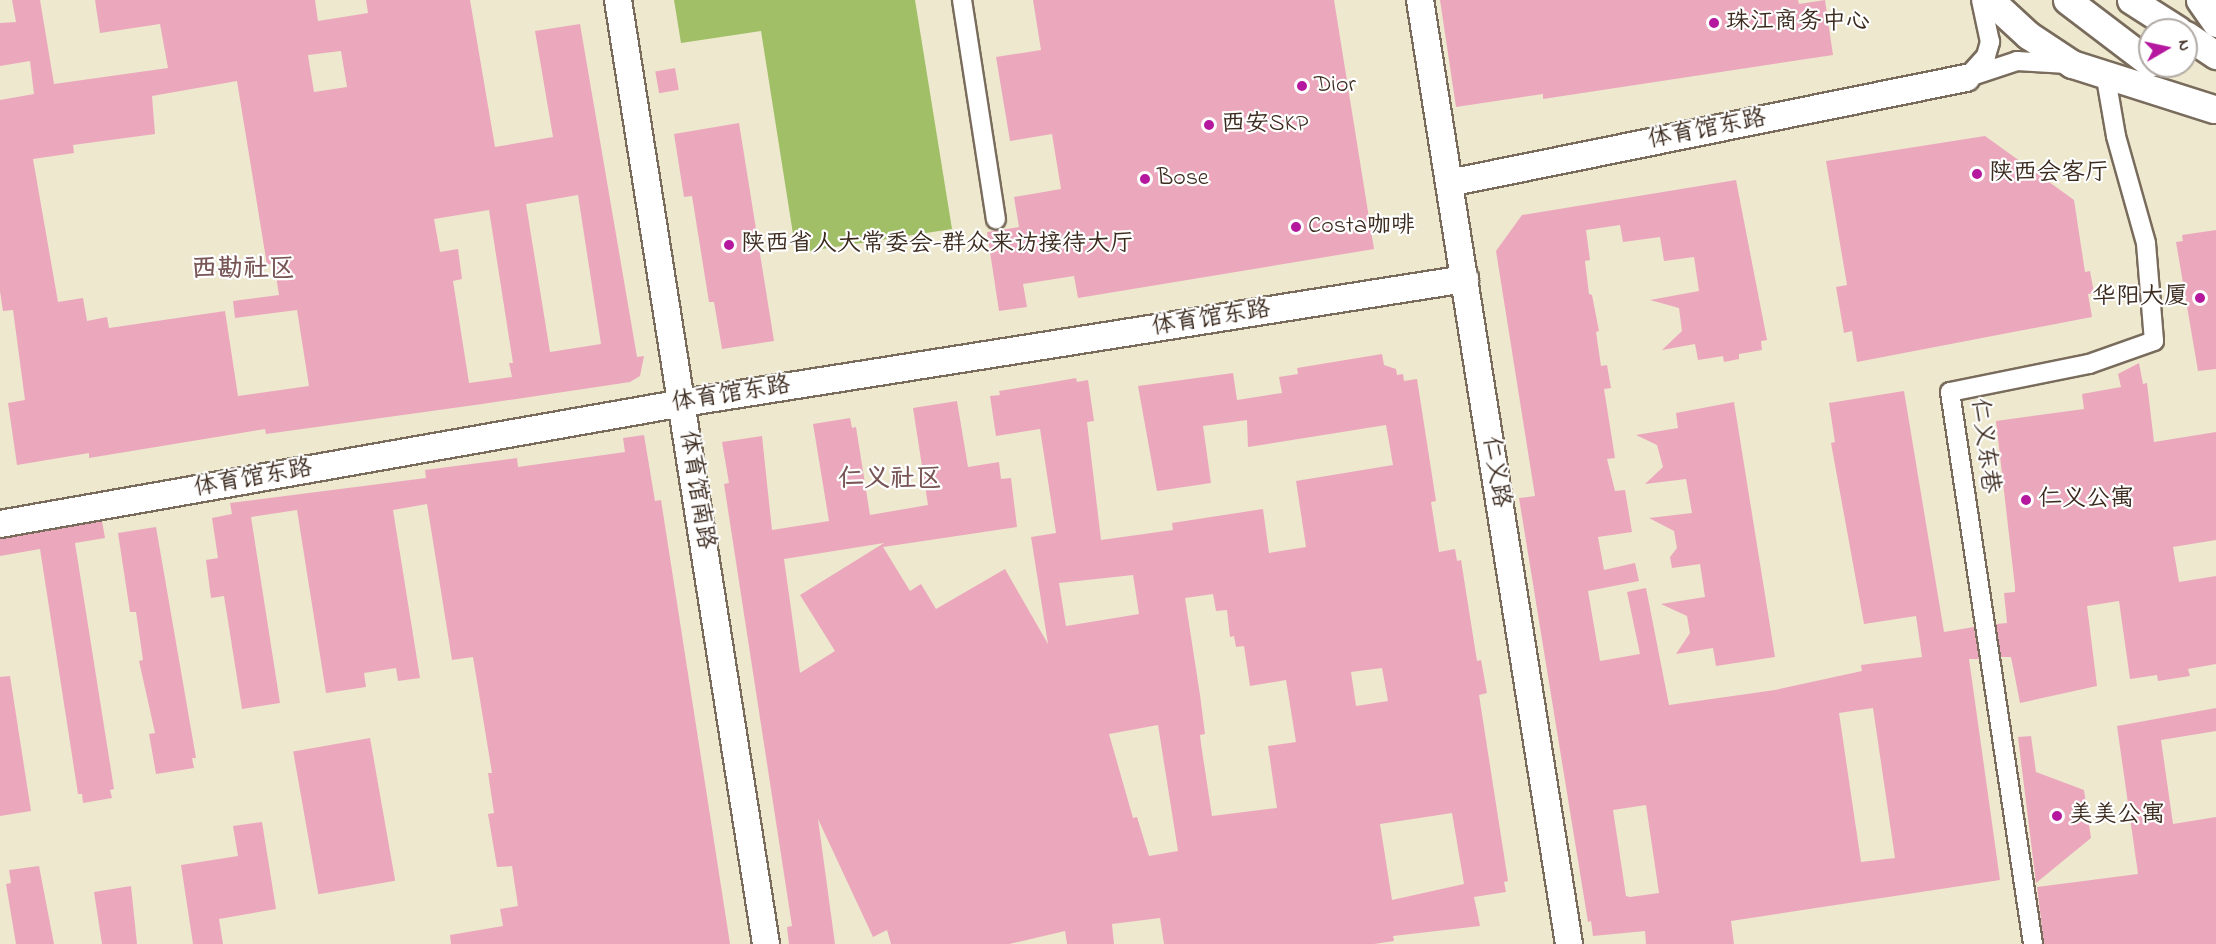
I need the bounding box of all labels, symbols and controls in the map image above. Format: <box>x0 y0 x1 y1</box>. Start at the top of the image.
place label: 珠江商务中心 <box>1726 9 1870 37</box>
marker: 珠江商务中心 <box>1707 16 1721 30</box>
north arrow <box>2138 18 2198 78</box>
text: N <box>2171 38 2197 53</box>
place label: Dior <box>1314 72 1356 100</box>
marker: Dior <box>1295 79 1309 93</box>
street label: 体育馆东路 <box>1645 104 1769 156</box>
place label: 西安SKP <box>1221 111 1309 139</box>
marker: 西安SKP <box>1202 118 1216 132</box>
place label: 陕西会客厅 <box>1989 160 2109 188</box>
place label: Bose <box>1157 165 1209 193</box>
marker: 陕西会客厅 <box>1970 167 1984 181</box>
marker: Bose <box>1138 172 1152 186</box>
place label: Costa咖啡 <box>1308 213 1415 241</box>
marker: Costa咖啡 <box>1289 220 1303 234</box>
place label: 陕西省人大常委会-群众来访接待大厅 <box>741 231 1134 259</box>
marker: 陕西省人大常委会-群众来访接待大厅 <box>722 238 736 252</box>
district label: 西勘社区 <box>191 255 295 287</box>
place label: 华阳大厦 <box>2092 284 2188 312</box>
marker: 华阳大厦 <box>2193 291 2207 305</box>
street label: 体育馆东路 <box>1149 295 1273 343</box>
street label: 体育馆东路 <box>669 371 793 419</box>
street label: 仁义东巷 <box>1964 397 2004 495</box>
street label: 体育馆南路 <box>672 428 720 552</box>
street label: 仁义路 <box>1475 434 1515 510</box>
street label: 体育馆东路 <box>191 454 315 504</box>
district label: 仁义社区 <box>838 465 942 497</box>
place label: 仁义公寓 <box>2038 486 2134 514</box>
marker: 仁义公寓 <box>2019 493 2033 507</box>
place label: 美美公寓 <box>2069 802 2165 830</box>
marker: 美美公寓 <box>2050 809 2064 823</box>

